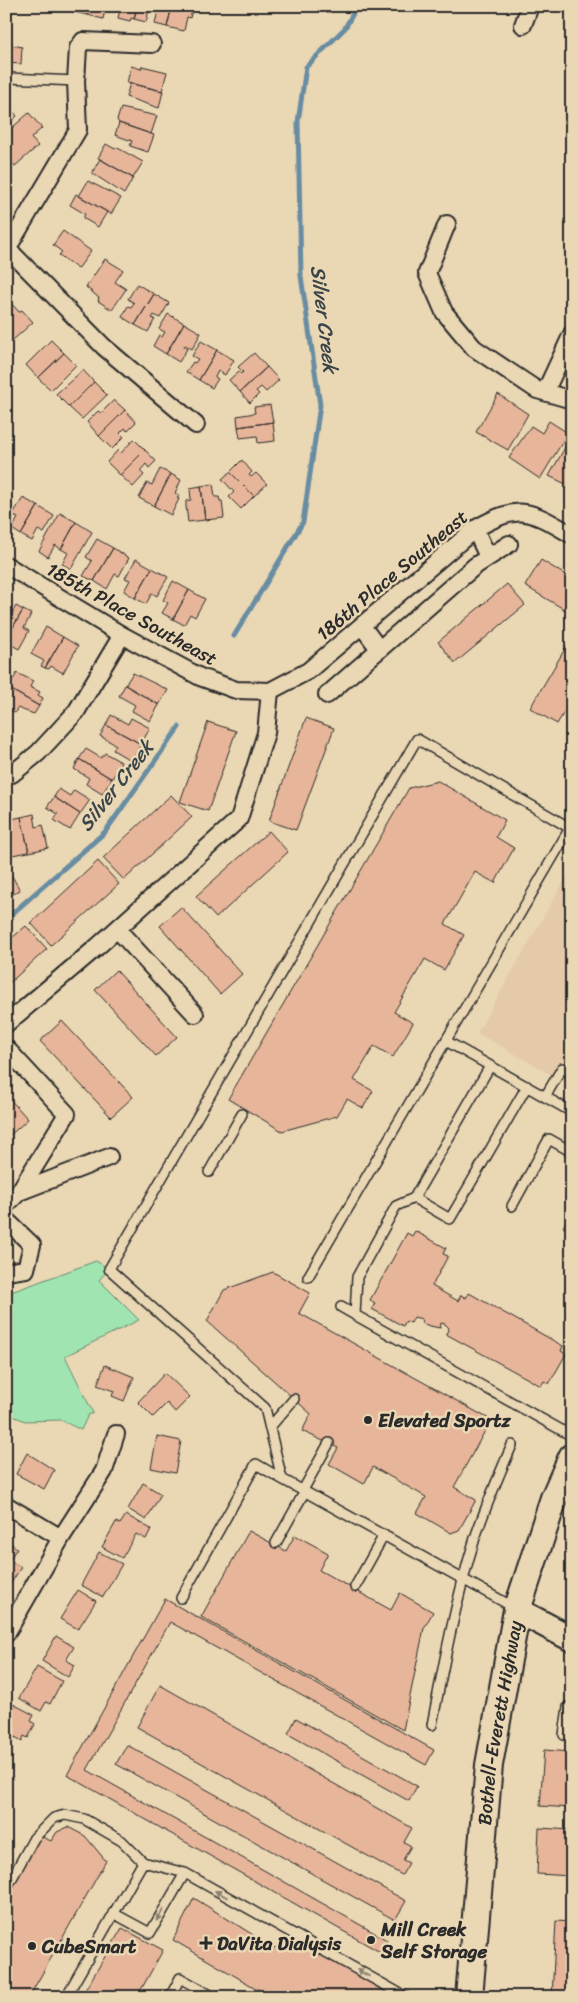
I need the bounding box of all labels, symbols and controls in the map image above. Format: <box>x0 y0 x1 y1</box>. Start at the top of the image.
water label: Silver Creek <box>300 263 348 377</box>
street label: 186th Place Southeast <box>308 501 476 649</box>
street label: 185th Place Southeast <box>40 553 224 675</box>
water label: Silver Creek <box>69 731 164 839</box>
place label: Elevated Sportz <box>378 1404 512 1437</box>
marker: Elevated Sportz <box>362 1414 374 1426</box>
street label: Bothell-Everett Highway <box>467 1618 531 1827</box>
one-way arrow <box>215 1889 228 1898</box>
one-way arrow <box>156 1909 165 1922</box>
place label: Mill Creek Self Storage <box>380 1913 487 1968</box>
place label: DaVita Dialysis <box>217 1927 342 1960</box>
place label: CubeSmart <box>41 1930 137 1963</box>
marker: Mill Creek Self Storage <box>365 1934 377 1946</box>
marker: DaVita Dialysis <box>199 1936 213 1950</box>
marker: CubeSmart <box>26 1940 38 1952</box>
one-way arrow <box>356 1969 371 1977</box>

